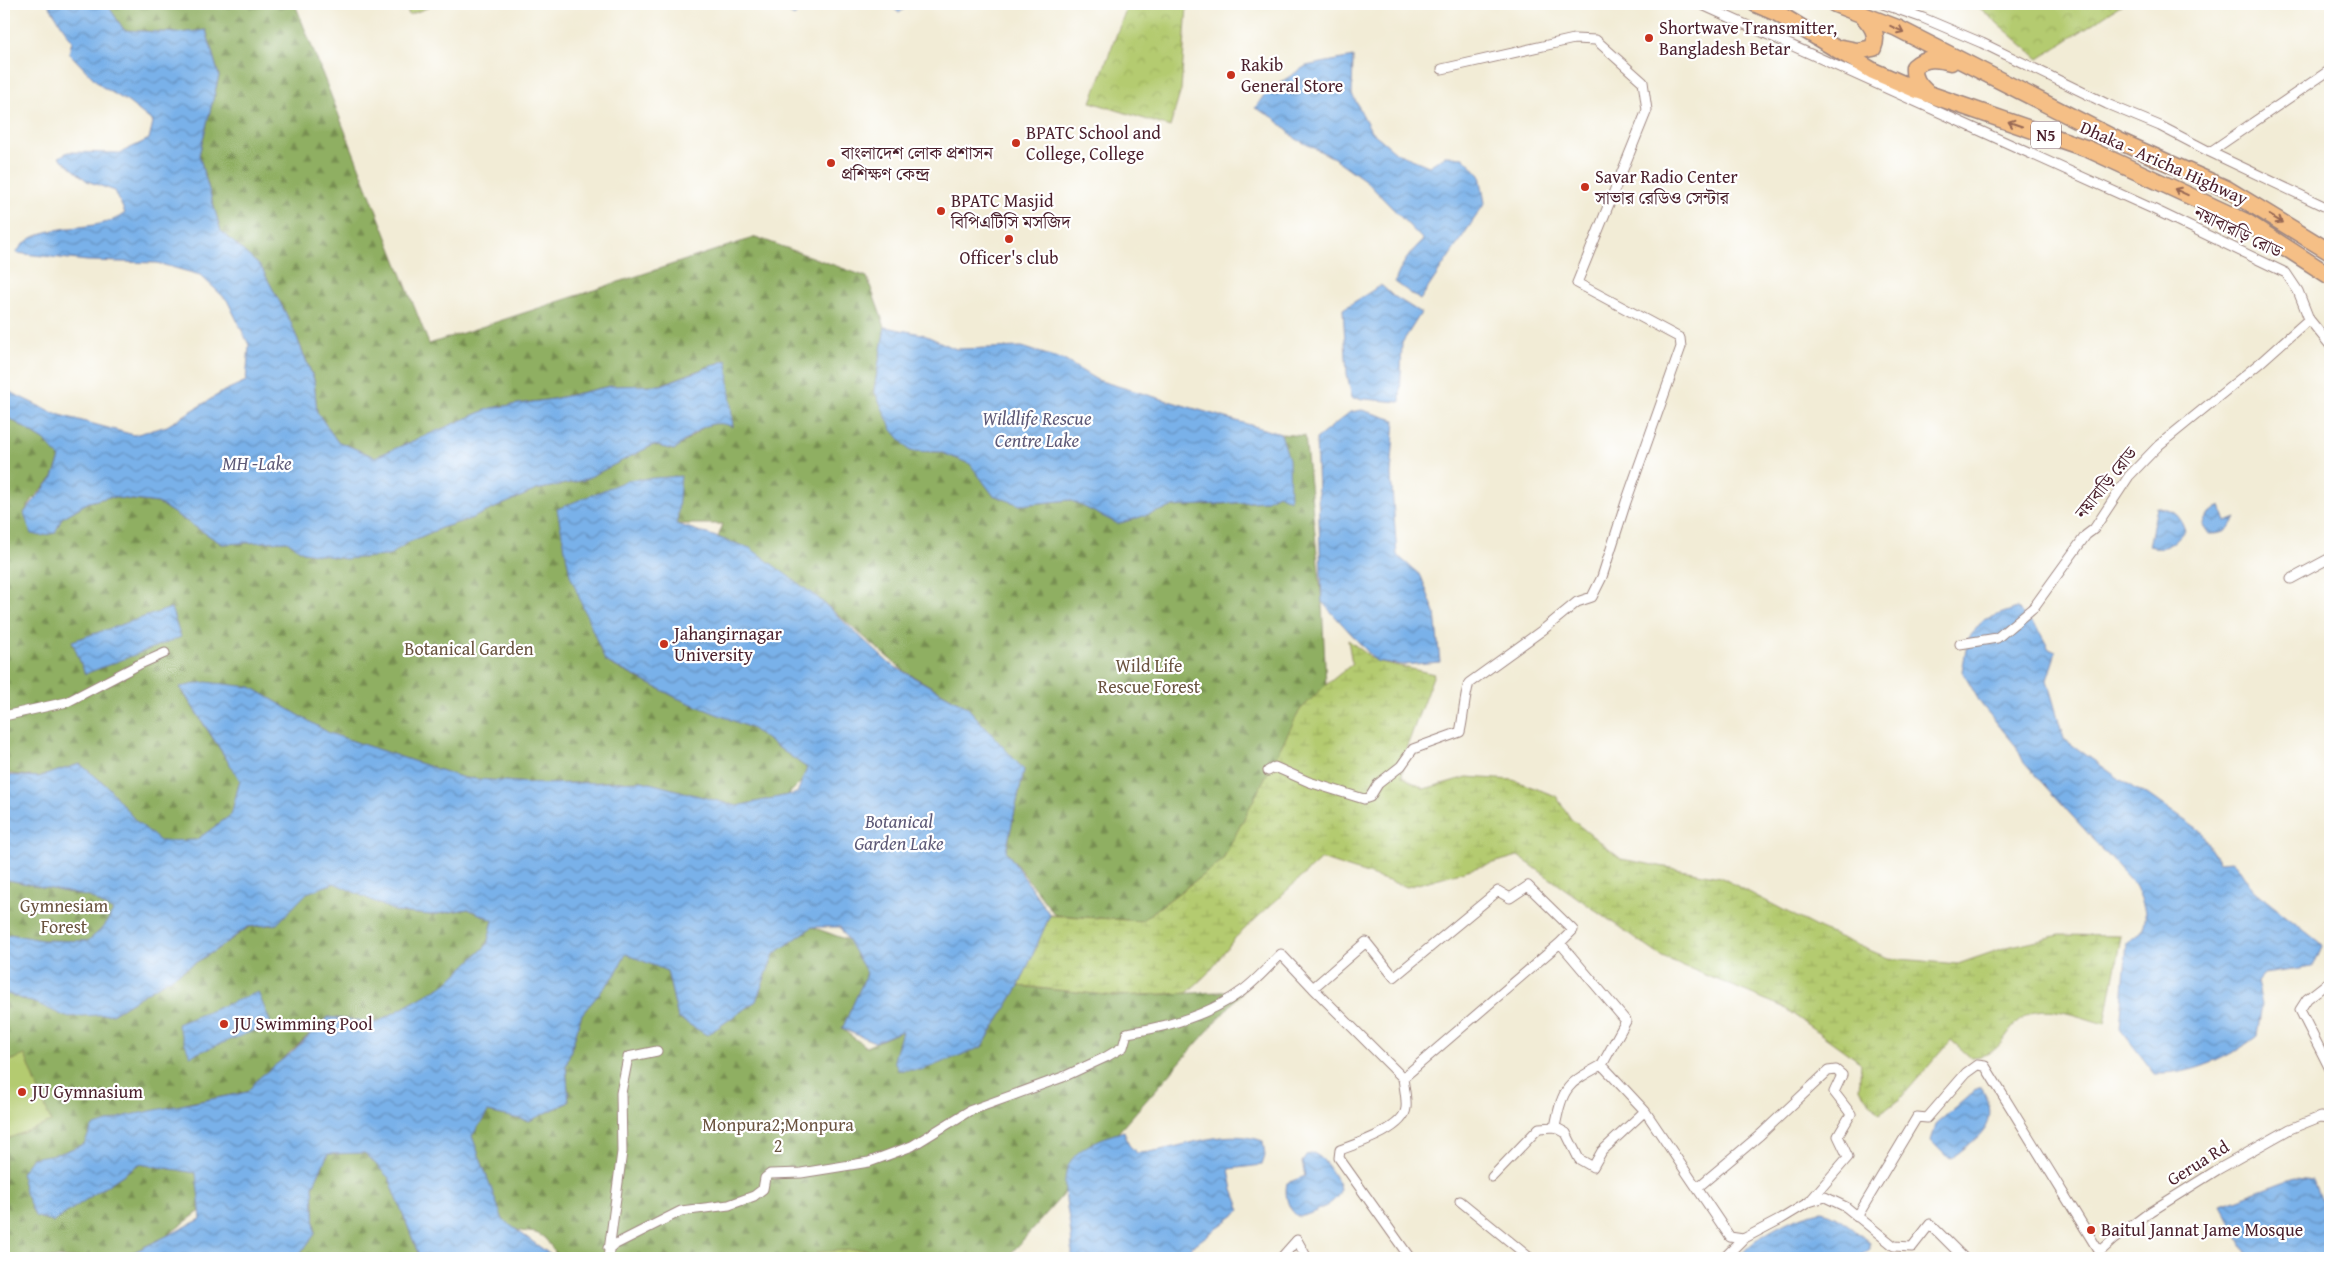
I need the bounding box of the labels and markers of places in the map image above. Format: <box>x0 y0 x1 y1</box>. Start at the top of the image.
place label: Shortwave Transmitter, Bangladesh Betar <box>1659 14 1837 62</box>
marker: Shortwave Transmitter, Bangladesh Betar <box>1643 32 1655 44</box>
place label: Rakib General Store <box>1241 51 1343 99</box>
marker: Rakib General Store <box>1225 69 1237 81</box>
place label: BPATC School and College, College <box>1026 119 1161 167</box>
marker: BPATC School and College, College <box>1010 137 1022 149</box>
place label: বাংলাদেশ লোক প্রশাসন প্রশিক্ষণ কেন্দ্র <box>840 139 993 187</box>
marker: বাংলাদেশ লোক প্রশাসন প্রশিক্ষণ কেন্দ্র <box>825 157 837 169</box>
place label: Savar Radio Center সাভার রেডিও সেন্টার <box>1594 163 1738 211</box>
marker: Savar Radio Center সাভার রেডিও সেন্টার <box>1579 181 1591 193</box>
place label: BPATC Masjid বিপিএটিসি মসজিদ <box>950 187 1071 235</box>
marker: BPATC Masjid বিপিএটিসি মসজিদ <box>935 205 947 217</box>
marker: Officer's club <box>1003 233 1015 245</box>
place label: Officer's club <box>960 244 1058 271</box>
place label: Jahangirnagar University <box>672 620 782 668</box>
marker: Jahangirnagar University <box>658 638 670 650</box>
place label: JU Swimming Pool <box>232 1010 373 1037</box>
marker: JU Swimming Pool <box>218 1018 230 1030</box>
place label: JU Gymnasium <box>30 1078 143 1105</box>
marker: JU Gymnasium <box>16 1086 28 1098</box>
place label: Baitul Jannat Jame Mosque <box>2101 1216 2303 1243</box>
marker: Baitul Jannat Jame Mosque <box>2085 1224 2097 1236</box>

